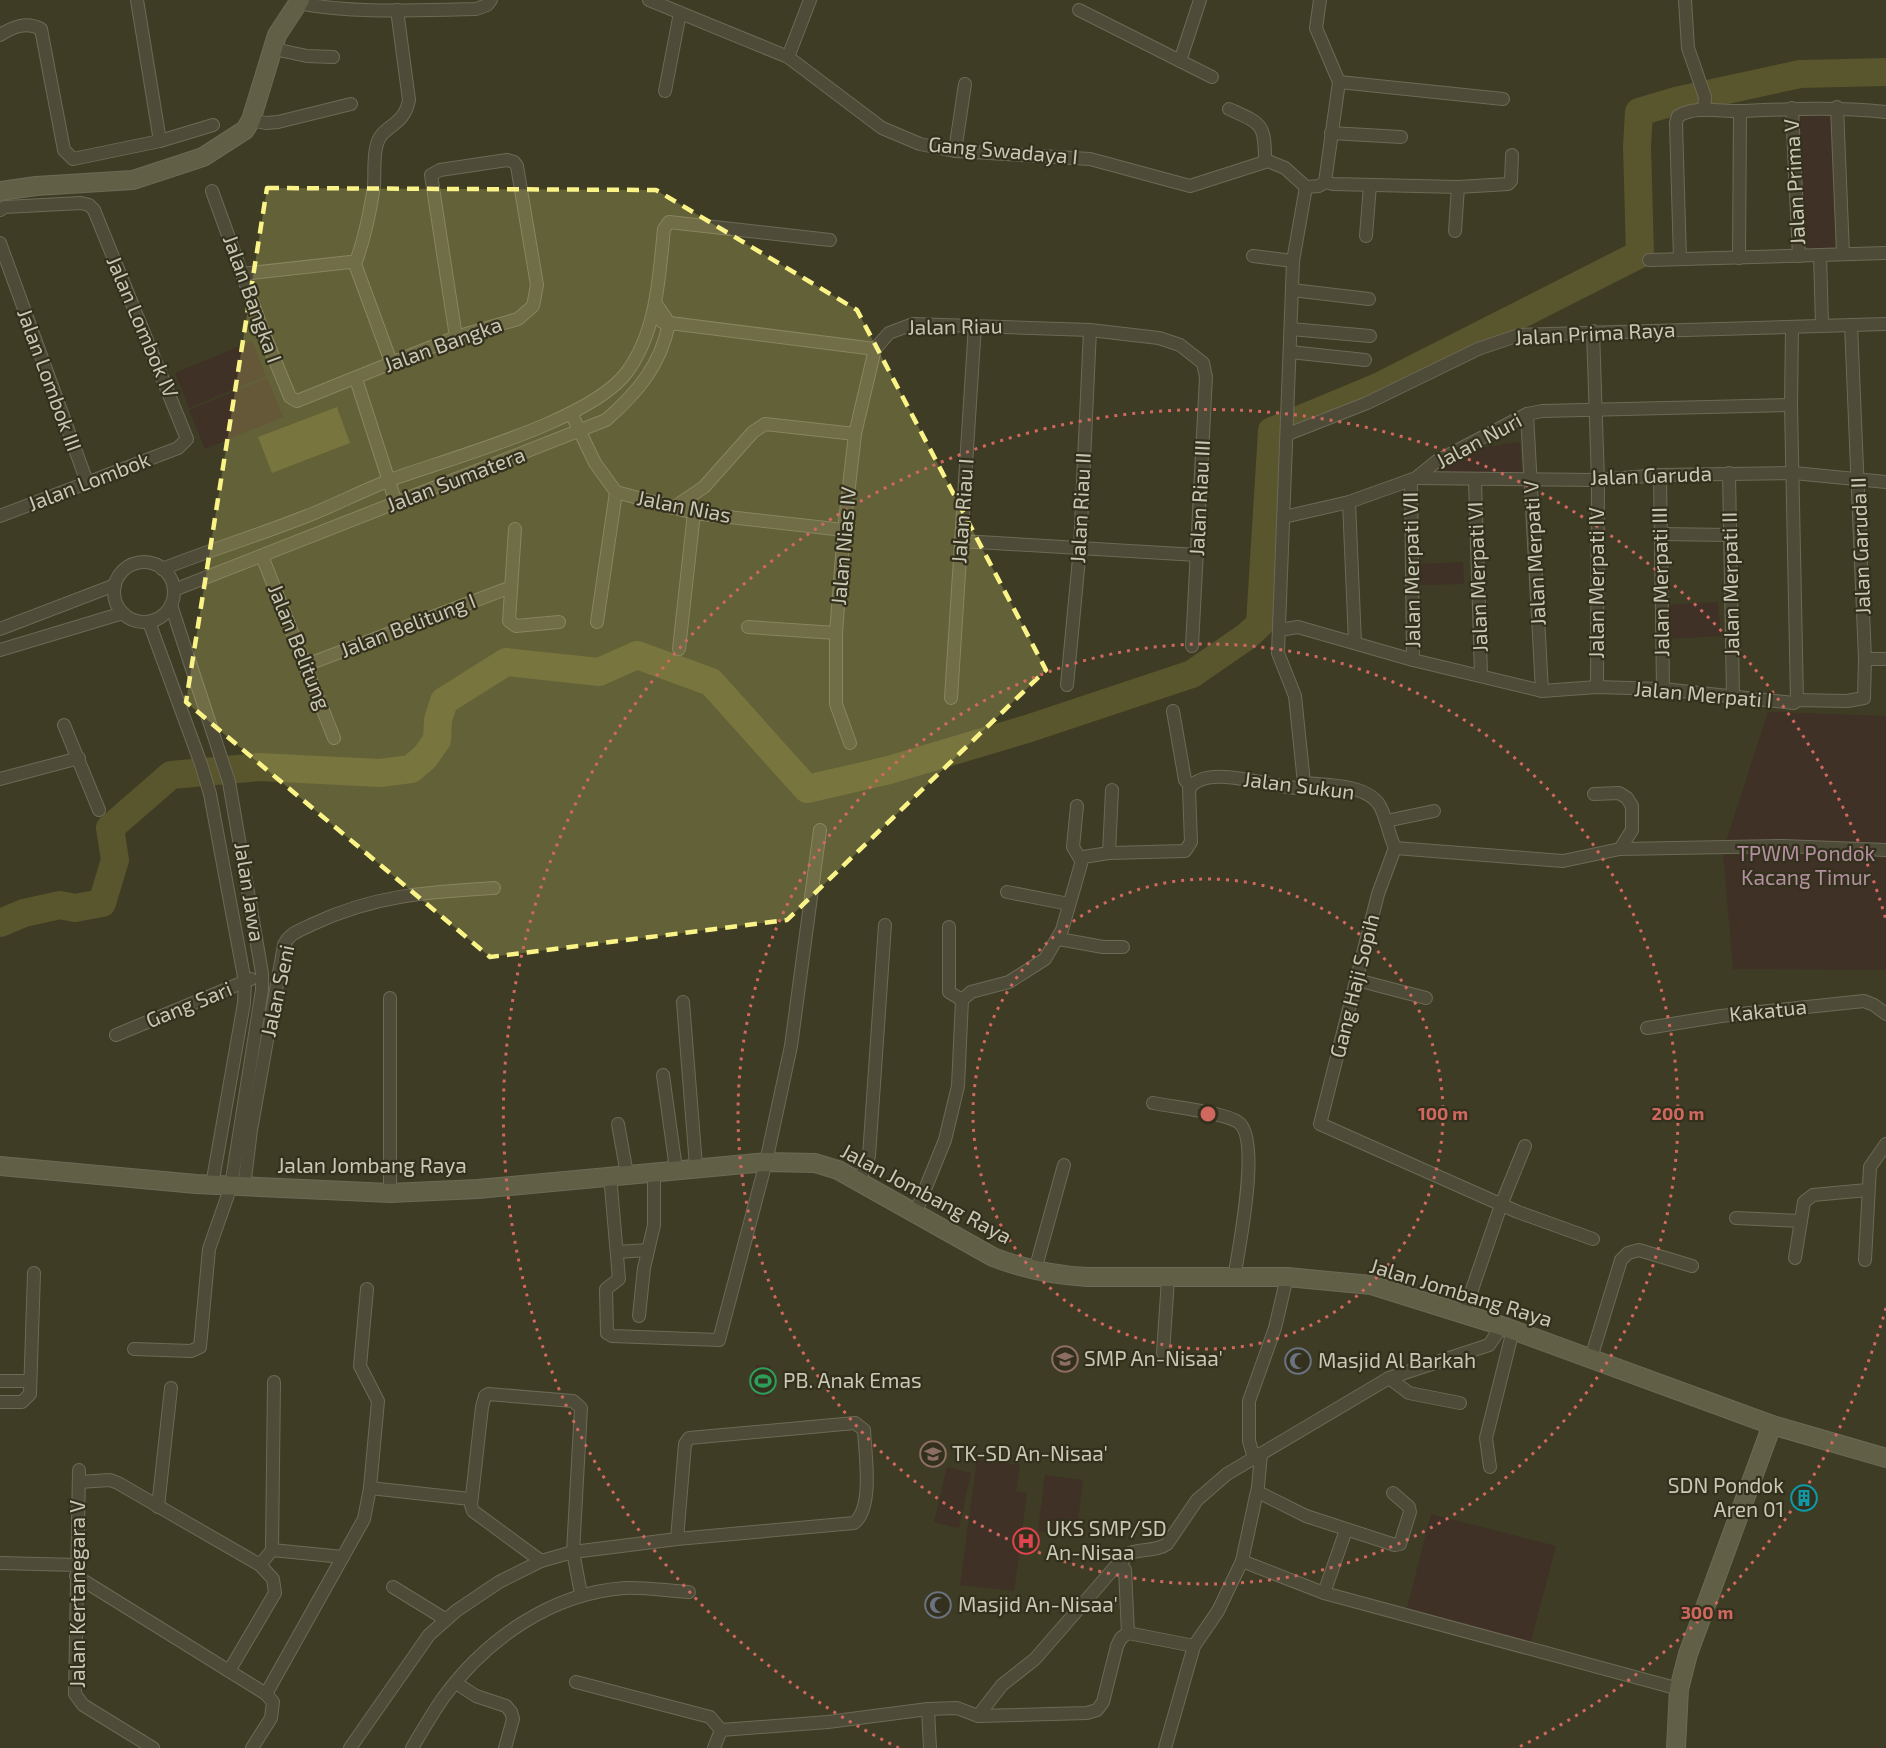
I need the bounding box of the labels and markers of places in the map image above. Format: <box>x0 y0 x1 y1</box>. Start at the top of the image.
centre of rings <box>1198 1104 1218 1124</box>
school or university icon: SMP An-Nisaa' <box>1050 1344 1080 1374</box>
place label: SMP An-Nisaa' <box>1084 1345 1223 1370</box>
mosque icon: Masjid Al Barkah <box>1283 1346 1313 1376</box>
place label: Masjid Al Barkah <box>1318 1347 1476 1373</box>
sports icon: PB. Anak Emas <box>748 1366 778 1396</box>
place label: PB. Anak Emas <box>783 1367 922 1392</box>
school or university icon: TK-SD An-Nisaa' <box>918 1439 948 1469</box>
place label: TK-SD An-Nisaa' <box>952 1440 1108 1465</box>
place label: SDN Pondok Aren 01 <box>1668 1472 1784 1521</box>
building icon: SDN Pondok Aren 01 <box>1789 1483 1819 1513</box>
place label: UKS SMP/SD An-Nisaa <box>1046 1515 1167 1564</box>
hospital icon: UKS SMP/SD An-Nisaa <box>1011 1526 1041 1556</box>
mosque icon: Masjid An-Nisaa' <box>923 1590 953 1620</box>
place label: Masjid An-Nisaa' <box>958 1591 1118 1617</box>

